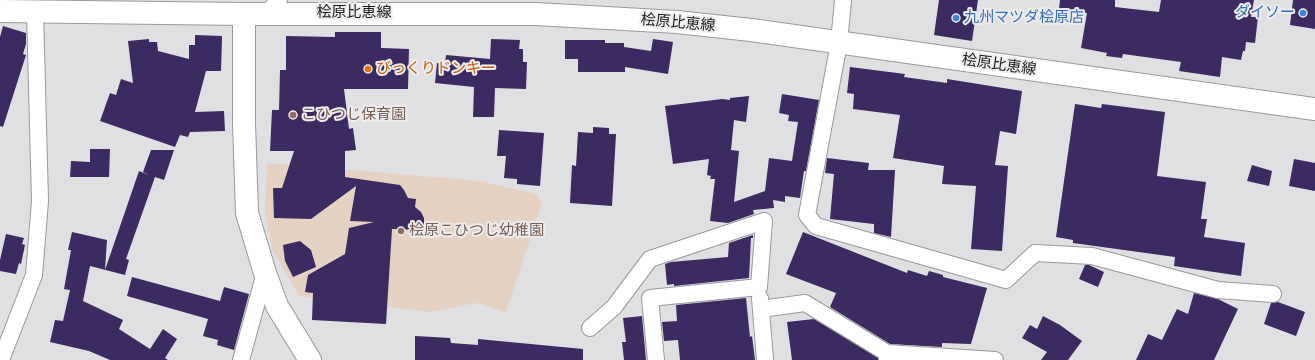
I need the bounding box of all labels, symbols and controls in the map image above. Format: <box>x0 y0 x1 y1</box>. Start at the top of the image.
street label: 桧原比恵線 <box>317 4 391 22</box>
place label: ダイソー <box>1235 4 1295 22</box>
marker: ダイソー <box>1298 8 1308 18</box>
place label: 九州マツダ桧原店 <box>964 9 1084 27</box>
street label: 桧原比恵線 <box>640 11 716 35</box>
marker: 九州マツダ桧原店 <box>951 13 961 23</box>
street label: 桧原比恵線 <box>961 51 1037 79</box>
place label: びっくりドンキー <box>376 60 496 78</box>
marker: びっくりドンキー <box>363 64 373 74</box>
place label: こひつじ保育園 <box>301 106 406 124</box>
marker: こひつじ保育園 <box>288 110 298 120</box>
place label: 桧原こひつじ幼稚園 <box>409 222 544 240</box>
marker: 桧原こひつじ幼稚園 <box>396 226 406 236</box>

